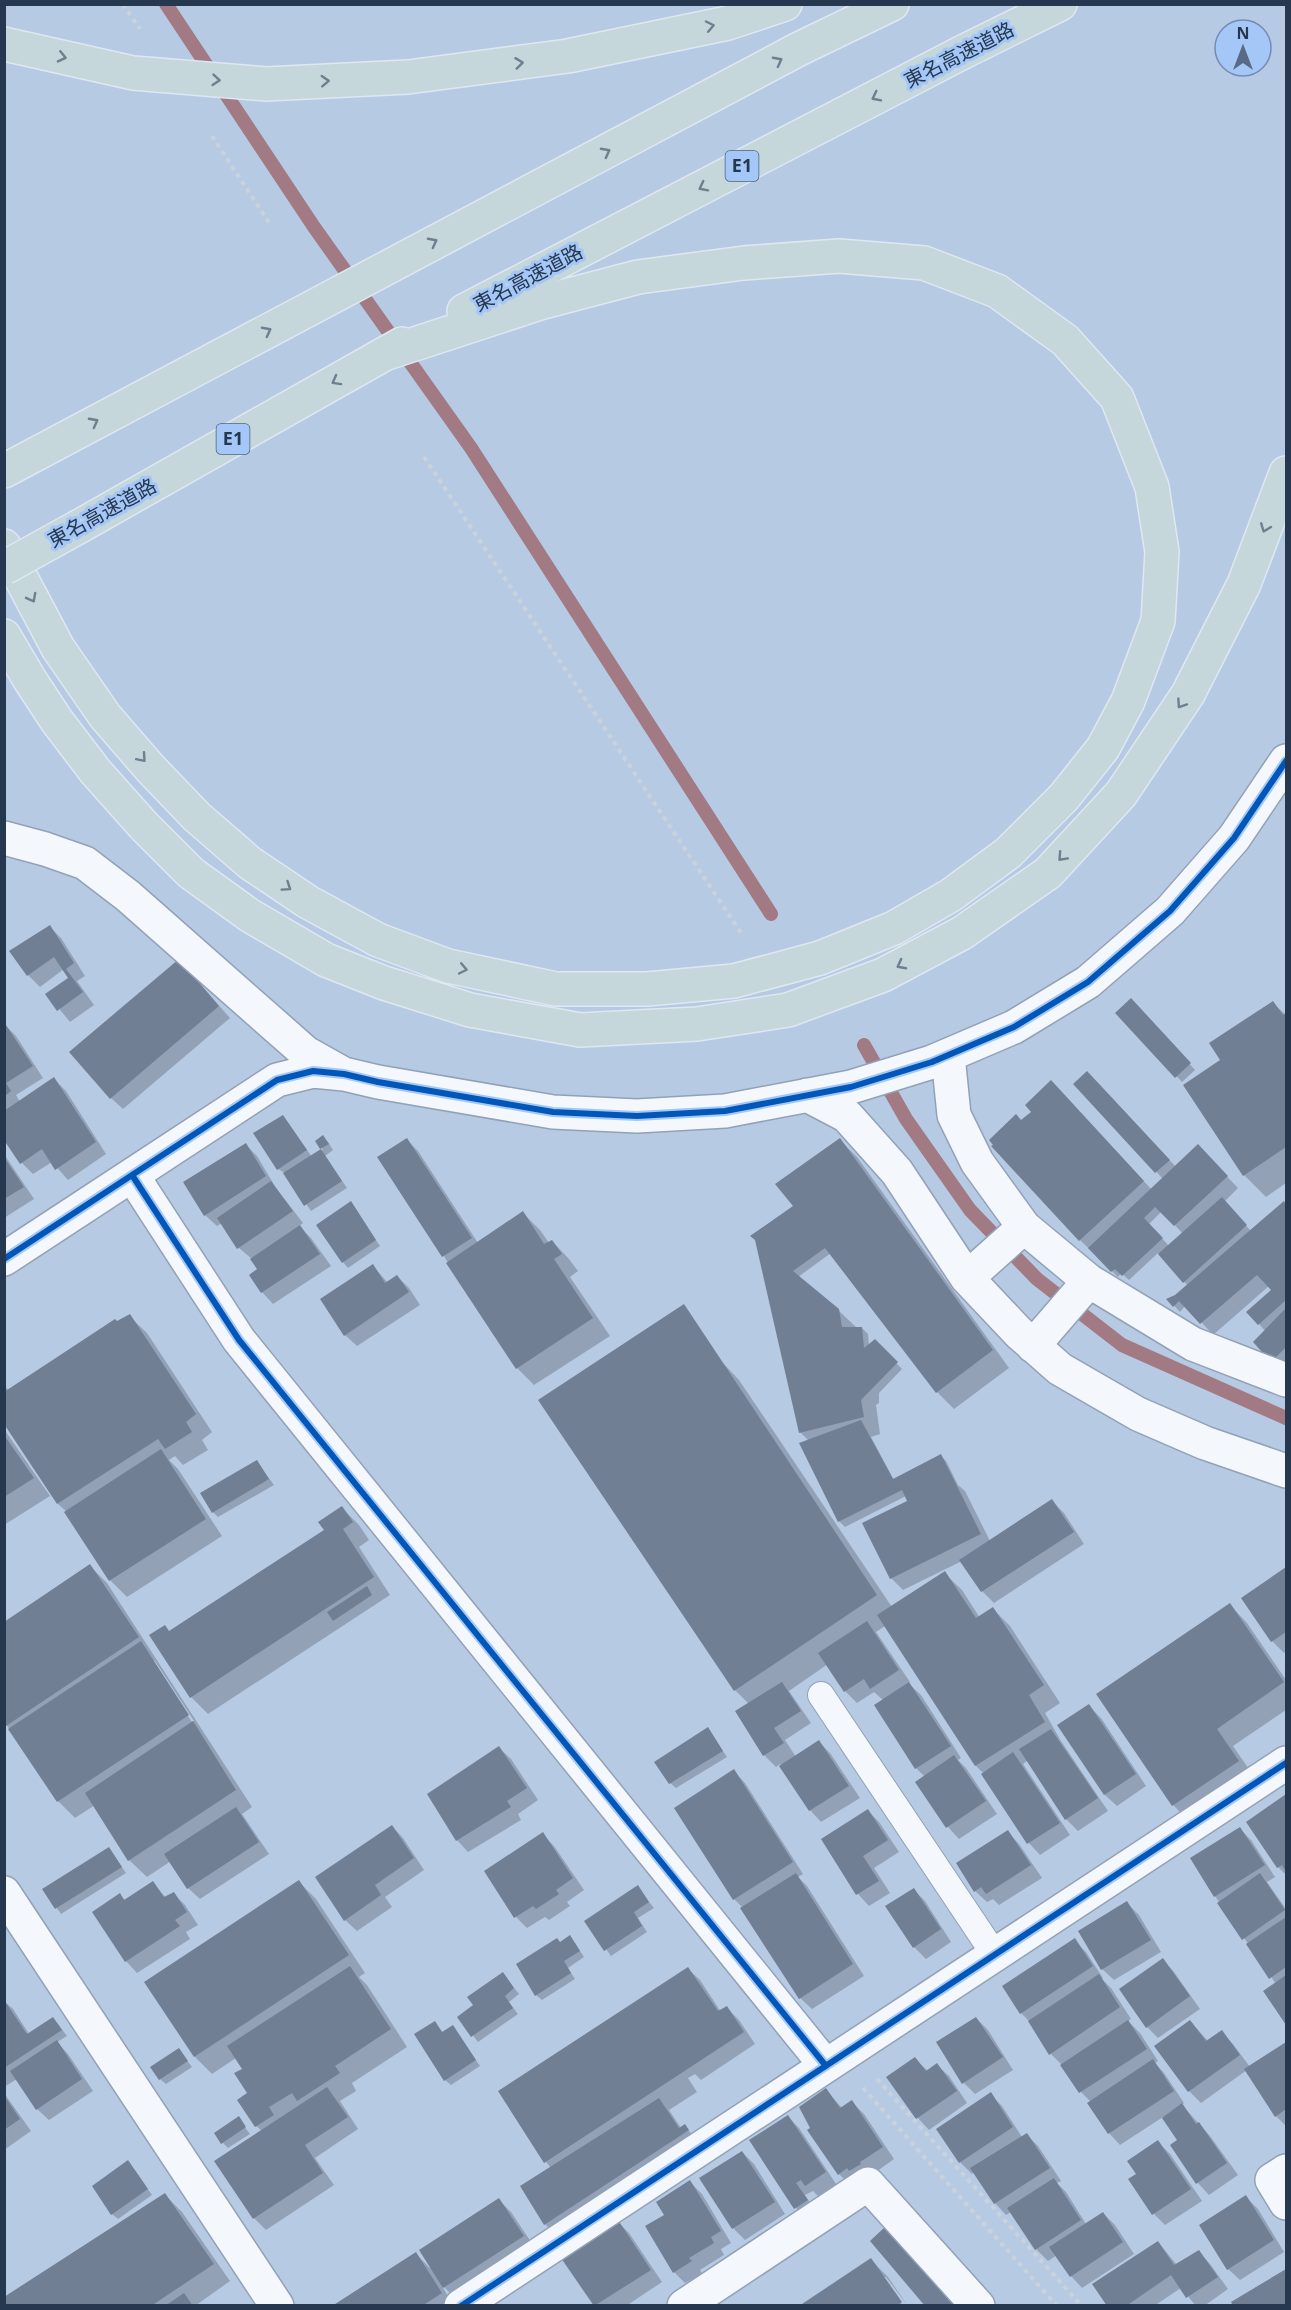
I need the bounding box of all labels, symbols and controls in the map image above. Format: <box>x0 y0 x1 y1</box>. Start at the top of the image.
street label: 東名高速道路 <box>899 15 1018 94</box>
north arrow <box>1213 18 1273 78</box>
one-way arrow <box>705 20 715 33</box>
text: N <box>1236 22 1250 44</box>
one-way arrow <box>56 50 66 63</box>
one-way arrow <box>772 56 783 68</box>
one-way arrow <box>514 57 523 69</box>
one-way arrow <box>211 73 220 86</box>
one-way arrow <box>320 75 329 88</box>
one-way arrow <box>872 90 882 101</box>
one-way arrow <box>599 147 610 159</box>
road number: E1 <box>726 151 758 181</box>
one-way arrow <box>699 180 709 191</box>
street label: 東名高速道路 <box>468 237 587 318</box>
one-way arrow <box>427 238 438 250</box>
one-way arrow <box>261 327 271 338</box>
one-way arrow <box>332 374 342 385</box>
one-way arrow <box>88 418 99 429</box>
road number: E1 <box>216 424 250 454</box>
street label: 東名高速道路 <box>43 472 161 553</box>
one-way arrow <box>1260 522 1273 533</box>
one-way arrow <box>25 592 36 602</box>
one-way arrow <box>1178 697 1189 708</box>
one-way arrow <box>134 751 145 762</box>
one-way arrow <box>1058 851 1069 861</box>
one-way arrow <box>280 880 291 891</box>
one-way arrow <box>896 958 907 970</box>
one-way arrow <box>457 962 467 975</box>

